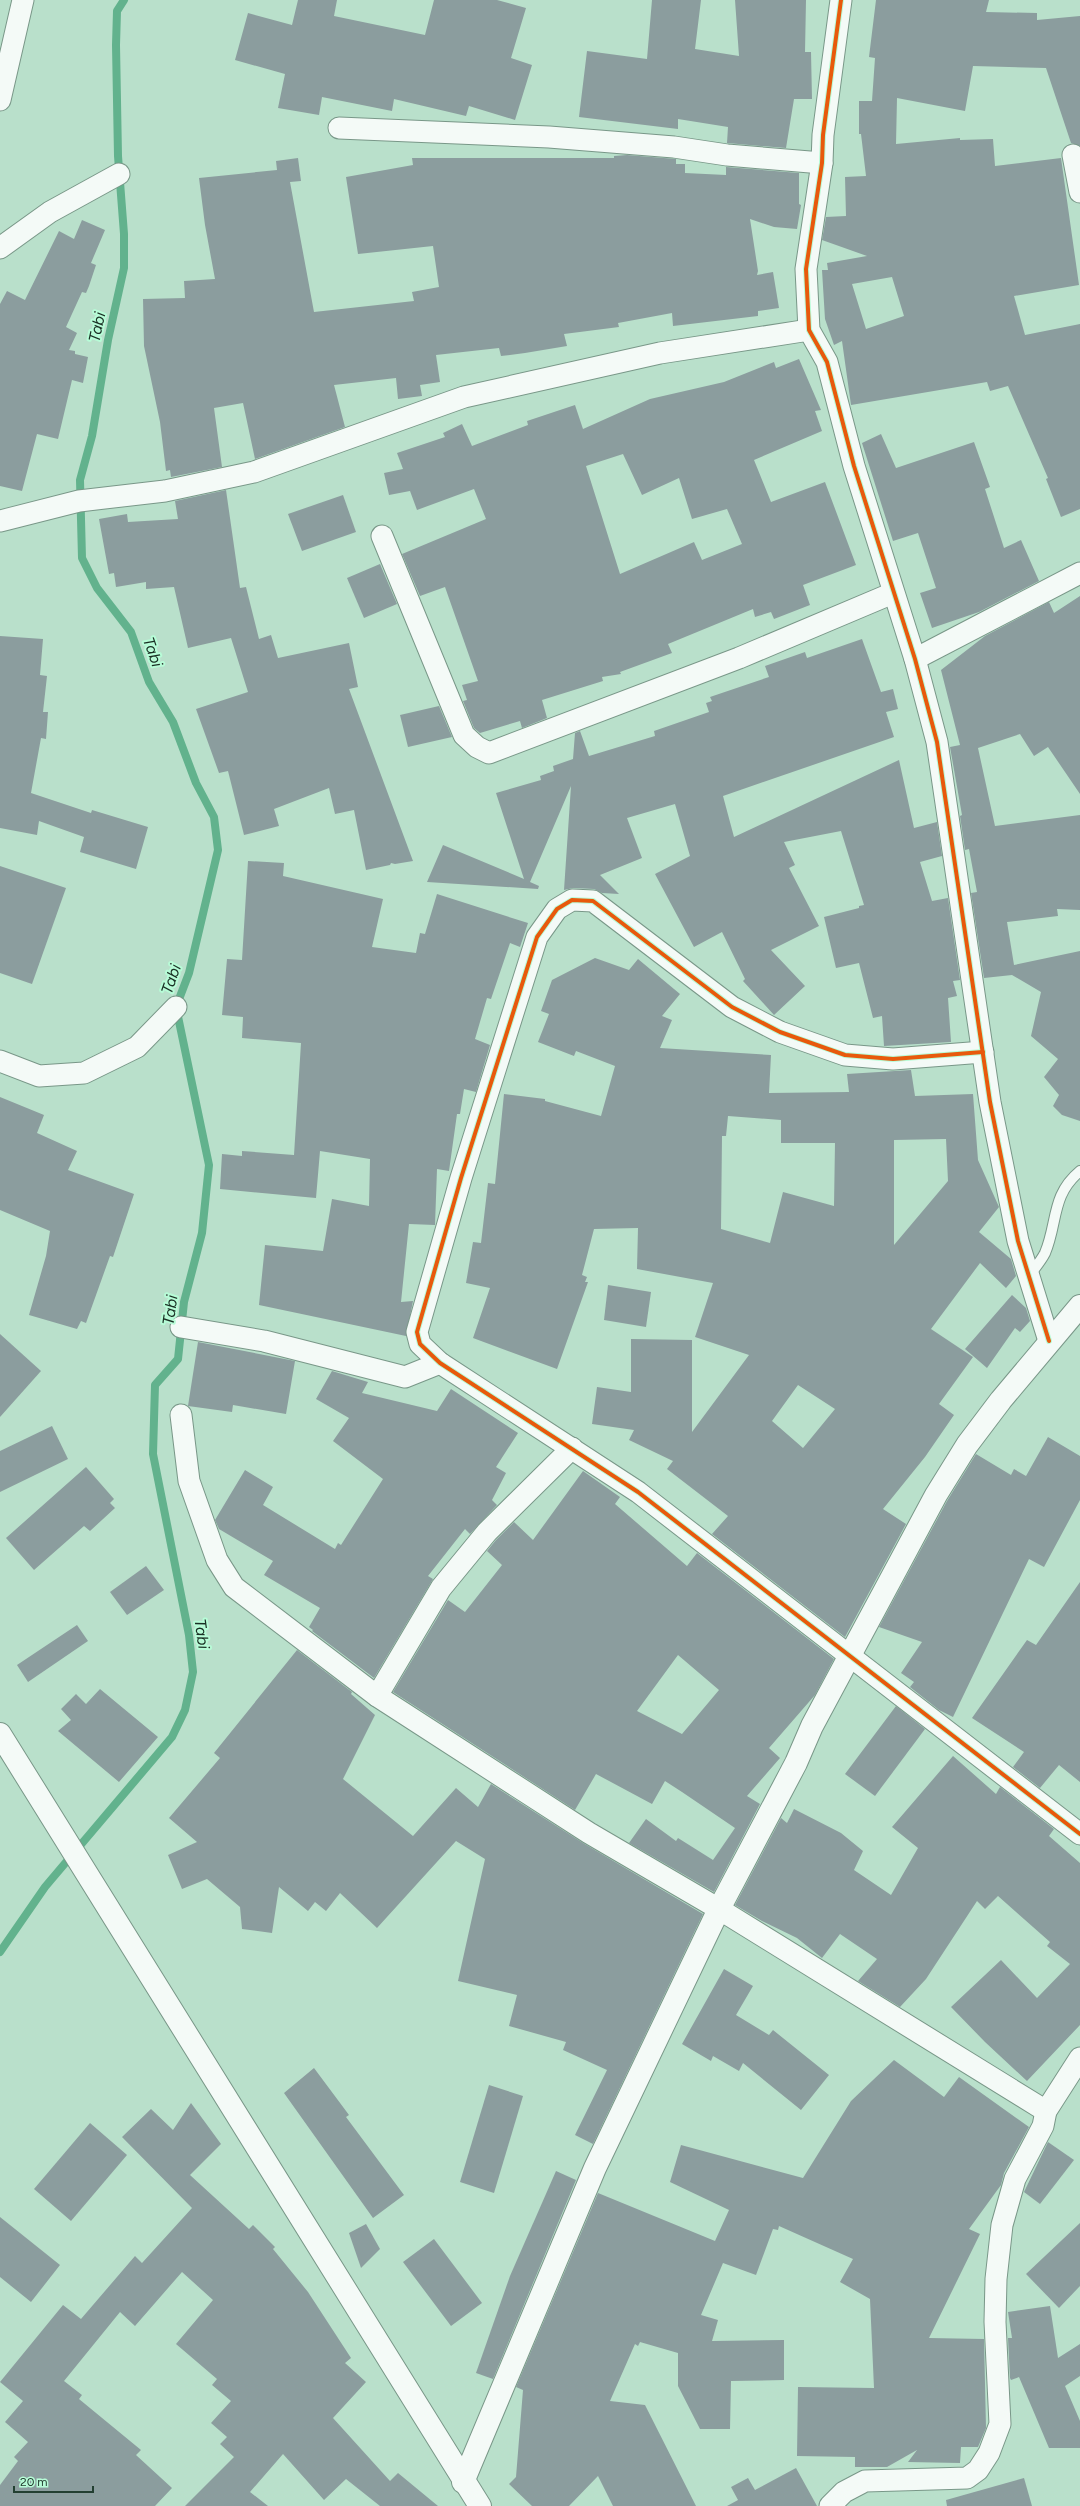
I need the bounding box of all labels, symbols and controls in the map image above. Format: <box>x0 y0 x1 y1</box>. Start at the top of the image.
water label: Tabi <box>85 310 110 344</box>
water label: Tabi <box>139 635 167 670</box>
water label: Tabi <box>157 961 185 996</box>
water label: Tabi <box>158 1293 182 1326</box>
water label: Tabi <box>190 1618 214 1651</box>
scale bar <box>14 2468 93 2494</box>
text: 20 m <box>20 2475 48 2489</box>

